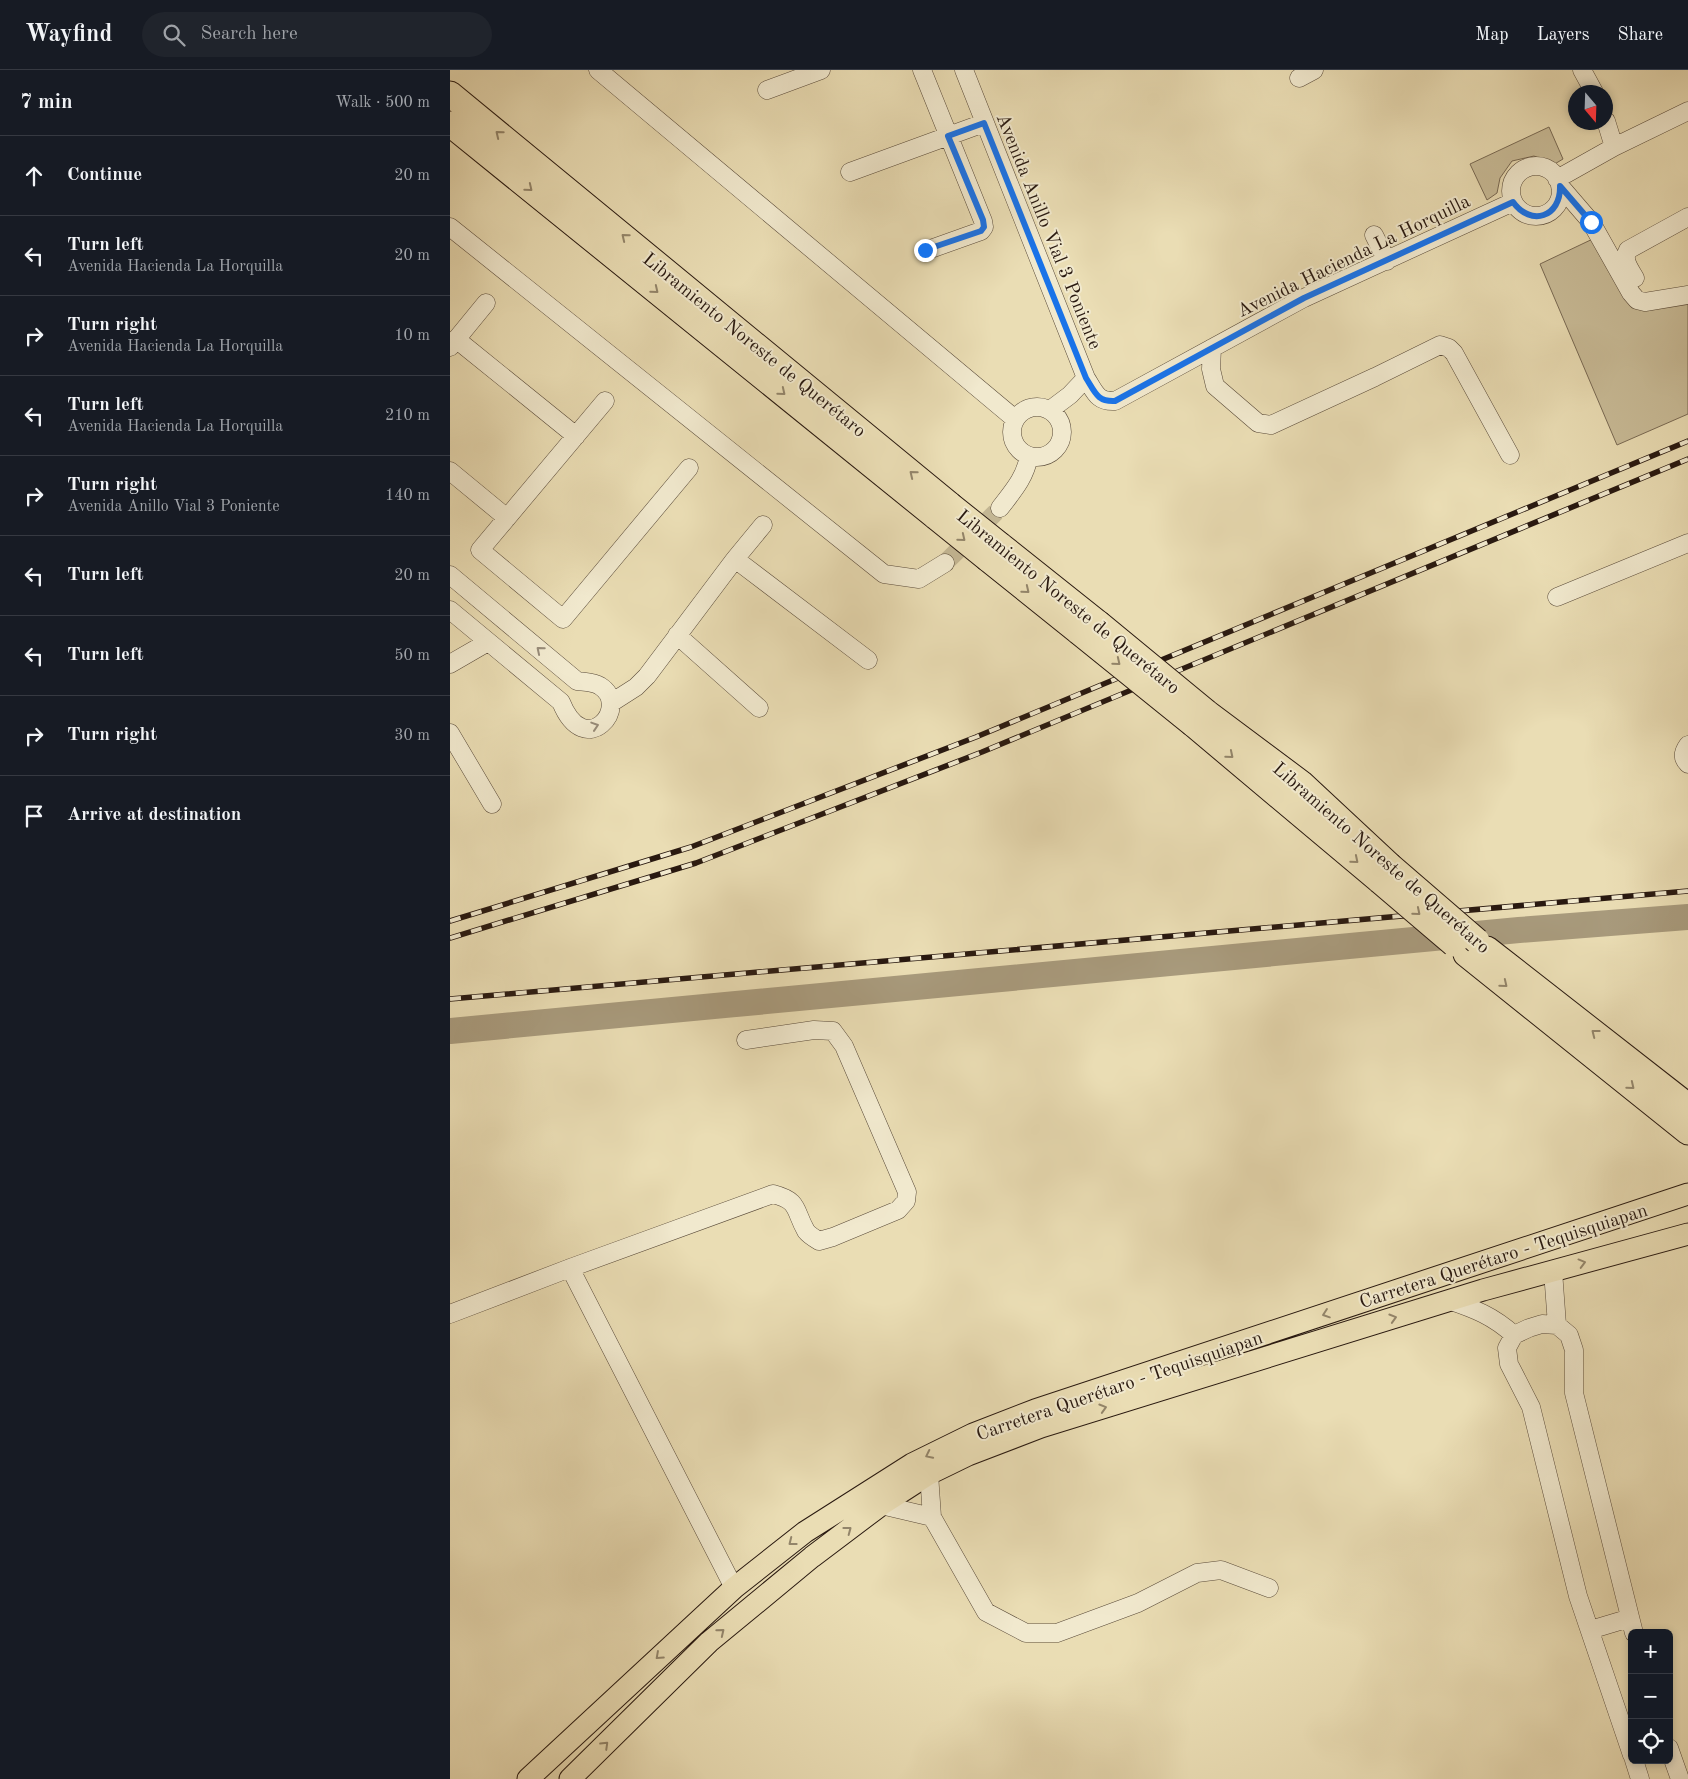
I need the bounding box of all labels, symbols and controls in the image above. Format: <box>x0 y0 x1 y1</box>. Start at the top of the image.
search box <box>142 12 492 57</box>
icon: search <box>160 21 188 49</box>
text: Wayfind <box>25 23 112 47</box>
text: Search here <box>200 25 298 44</box>
text: Map <box>1475 26 1509 44</box>
text: Layers <box>1537 26 1589 44</box>
text: Share <box>1617 26 1663 44</box>
north arrow <box>1568 85 1613 130</box>
text: 7 min <box>20 92 73 113</box>
text: Walk · 500 m <box>335 95 430 111</box>
street label: Avenida Anillo Vial 3 Poniente <box>992 111 1104 353</box>
one-way arrow <box>496 132 505 140</box>
icon: ahead <box>20 162 48 190</box>
text: Continue <box>67 166 142 185</box>
text: 20 m <box>394 168 430 184</box>
one-way arrow <box>523 182 532 190</box>
street label: Avenida Hacienda La Horquilla <box>1235 192 1474 322</box>
route start <box>1580 211 1603 234</box>
one-way arrow <box>622 235 631 243</box>
text: Turn left <box>67 236 144 255</box>
route end <box>914 239 937 262</box>
icon: left <box>20 242 48 270</box>
text: 20 m <box>394 248 430 264</box>
street label: Libramiento Noreste de Querétaro <box>638 250 869 442</box>
text: Avenida Hacienda La Horquilla <box>67 259 283 275</box>
one-way arrow <box>649 285 658 293</box>
text: Turn right <box>67 316 157 335</box>
icon: right <box>20 322 48 350</box>
text: 10 m <box>394 328 430 344</box>
text: Avenida Hacienda La Horquilla <box>67 339 283 355</box>
one-way arrow <box>776 387 785 396</box>
text: Turn left <box>67 396 144 415</box>
icon: left <box>20 402 48 430</box>
text: 210 m <box>385 408 430 424</box>
text: Avenida Hacienda La Horquilla <box>67 419 283 435</box>
one-way arrow <box>910 471 919 479</box>
text: Turn right <box>67 476 157 495</box>
icon: right <box>20 482 48 510</box>
text: 140 m <box>385 488 430 504</box>
text: Avenida Anillo Vial 3 Poniente <box>67 499 280 515</box>
street label: Libramiento Noreste de Querétaro <box>952 507 1183 699</box>
one-way arrow <box>956 532 965 540</box>
icon: left <box>20 562 48 590</box>
text: Turn left <box>67 566 144 585</box>
text: 20 m <box>394 568 430 584</box>
one-way arrow <box>1020 584 1029 592</box>
icon: left <box>20 642 48 670</box>
text: Turn left <box>67 646 144 665</box>
one-way arrow <box>537 647 546 655</box>
text: 50 m <box>394 648 430 664</box>
one-way arrow <box>1111 657 1120 666</box>
one-way arrow <box>591 721 599 731</box>
icon: right <box>20 722 48 750</box>
text: Turn right <box>67 726 157 745</box>
text: 30 m <box>394 728 430 744</box>
one-way arrow <box>1225 750 1234 759</box>
street label: Libramiento Noreste de Querétaro <box>1268 760 1493 958</box>
icon: arrive <box>20 802 48 830</box>
text: Arrive at destination <box>67 806 241 825</box>
one-way arrow <box>1349 854 1358 862</box>
one-way arrow <box>1412 907 1421 916</box>
one-way arrow <box>1498 979 1507 987</box>
one-way arrow <box>1591 1030 1600 1039</box>
one-way arrow <box>1625 1081 1634 1090</box>
street label: Carretera Querétaro - Tequisquiapan <box>1357 1202 1650 1313</box>
one-way arrow <box>1578 1258 1587 1269</box>
one-way arrow <box>1322 1308 1331 1318</box>
one-way arrow <box>1388 1313 1396 1323</box>
street label: Carretera Querétaro - Tequisquiapan <box>974 1329 1266 1445</box>
one-way arrow <box>1098 1404 1107 1414</box>
one-way arrow <box>925 1449 934 1459</box>
one-way arrow <box>842 1527 852 1536</box>
one-way arrow <box>789 1537 798 1545</box>
one-way arrow <box>716 1628 725 1637</box>
map controls <box>1628 1629 1673 1764</box>
button: + <box>1628 1629 1673 1674</box>
one-way arrow <box>656 1650 665 1659</box>
button: − <box>1628 1674 1673 1719</box>
button: locate <box>1628 1719 1673 1764</box>
one-way arrow <box>600 1742 609 1751</box>

